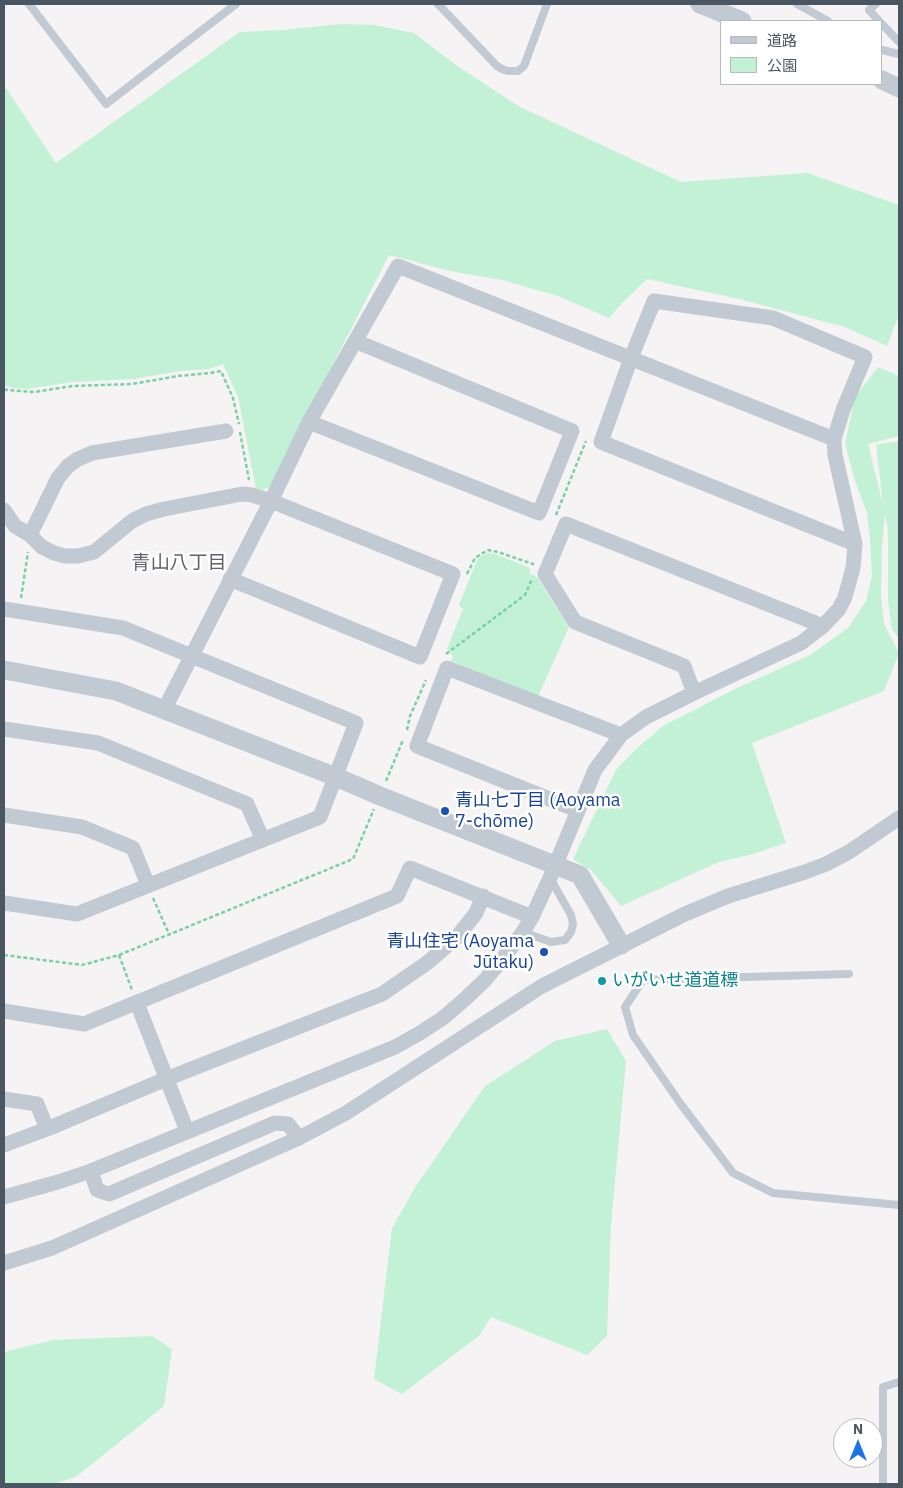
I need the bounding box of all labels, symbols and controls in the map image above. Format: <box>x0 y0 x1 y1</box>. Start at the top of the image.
legend <box>720 20 883 85</box>
text: 道路 <box>767 31 797 50</box>
text: 公園 <box>767 56 797 75</box>
district label: 青山八丁目 <box>132 553 226 575</box>
place label: 青山七丁目 (Aoyama 7-chōme) <box>455 790 620 832</box>
marker: 青山七丁目 (Aoyama 7-chōme) <box>439 805 451 817</box>
place label: 青山住宅 (Aoyama Jūtaku) <box>387 931 534 974</box>
marker: 青山住宅 (Aoyama Jūtaku) <box>538 946 550 958</box>
place label: いがいせ道道標 <box>612 970 738 992</box>
marker: いがいせ道道標 <box>596 975 608 987</box>
north arrow <box>833 1418 883 1468</box>
text: N <box>853 1420 863 1438</box>

